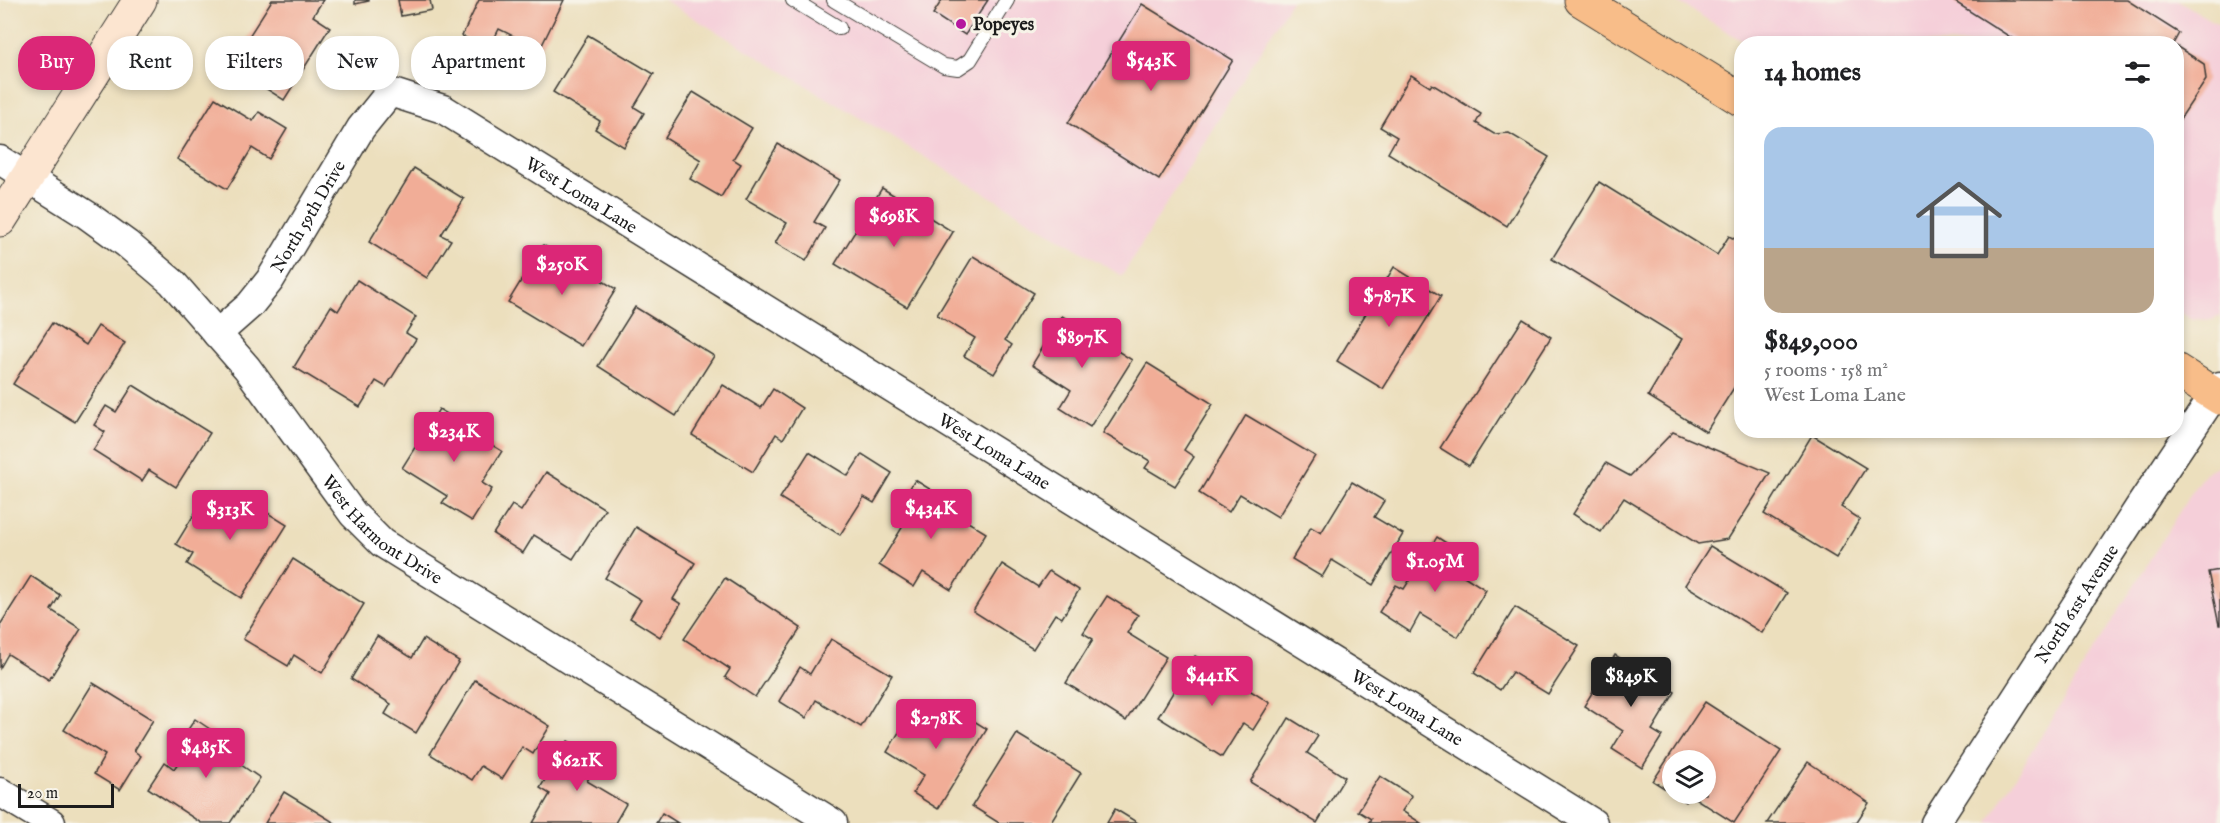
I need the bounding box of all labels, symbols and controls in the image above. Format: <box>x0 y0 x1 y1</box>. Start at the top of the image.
place label: Popeyes <box>973 14 1035 37</box>
marker: Popeyes <box>954 17 968 31</box>
chip: Buy <box>18 36 95 90</box>
chip: Rent <box>107 36 193 90</box>
chip: Filters <box>205 36 304 90</box>
chip: New <box>316 36 399 90</box>
chip: Apartment <box>411 36 546 90</box>
pin: $543K <box>1109 41 1193 92</box>
text: $543K <box>1126 48 1176 73</box>
text: 14 homes <box>1764 56 1861 89</box>
icon: filters <box>2121 56 2154 89</box>
street label: West Loma Lane <box>520 153 641 240</box>
street label: North 59th Drive <box>267 157 352 278</box>
icon: home <box>1905 166 2013 274</box>
pin: $698K <box>852 197 936 248</box>
text: $698K <box>869 204 919 229</box>
pin: $250K <box>520 245 604 296</box>
text: $250K <box>536 252 588 277</box>
pin: $787K <box>1347 277 1431 328</box>
text: $787K <box>1363 284 1415 309</box>
pin: $897K <box>1040 318 1124 369</box>
text: $897K <box>1056 325 1108 350</box>
text: $849,000 <box>1764 325 1858 358</box>
text: 5 rooms · 158 m² <box>1764 358 1888 383</box>
text: West Loma Lane <box>1764 383 1906 408</box>
street label: West Loma Lane <box>933 409 1054 496</box>
pin: $234K <box>412 412 496 463</box>
text: $234K <box>428 419 480 444</box>
street label: West Harmont Drive <box>316 471 446 591</box>
pin: $434K <box>889 489 973 540</box>
pin: $313K <box>188 490 272 541</box>
text: $434K <box>905 496 957 521</box>
text: $313K <box>206 497 254 522</box>
street label: North 61st Avenue <box>2031 541 2125 668</box>
pin: $1.05M <box>1386 542 1484 593</box>
text: $1.05M <box>1406 549 1464 574</box>
pin: $441K <box>1170 656 1254 707</box>
pin: $849K <box>1589 657 1673 708</box>
text: $441K <box>1186 663 1238 688</box>
text: $849K <box>1605 664 1657 689</box>
street label: West Loma Lane <box>1346 666 1467 752</box>
pin: $278K <box>894 699 978 750</box>
text: $278K <box>910 706 962 731</box>
pin: $485K <box>164 728 248 779</box>
text: $485K <box>181 735 231 760</box>
pin: $621K <box>535 741 619 792</box>
text: $621K <box>552 748 602 773</box>
map controls <box>1662 750 1716 804</box>
button: layers <box>1662 750 1716 804</box>
scale bar <box>18 781 114 808</box>
text: 20 m <box>27 784 58 804</box>

